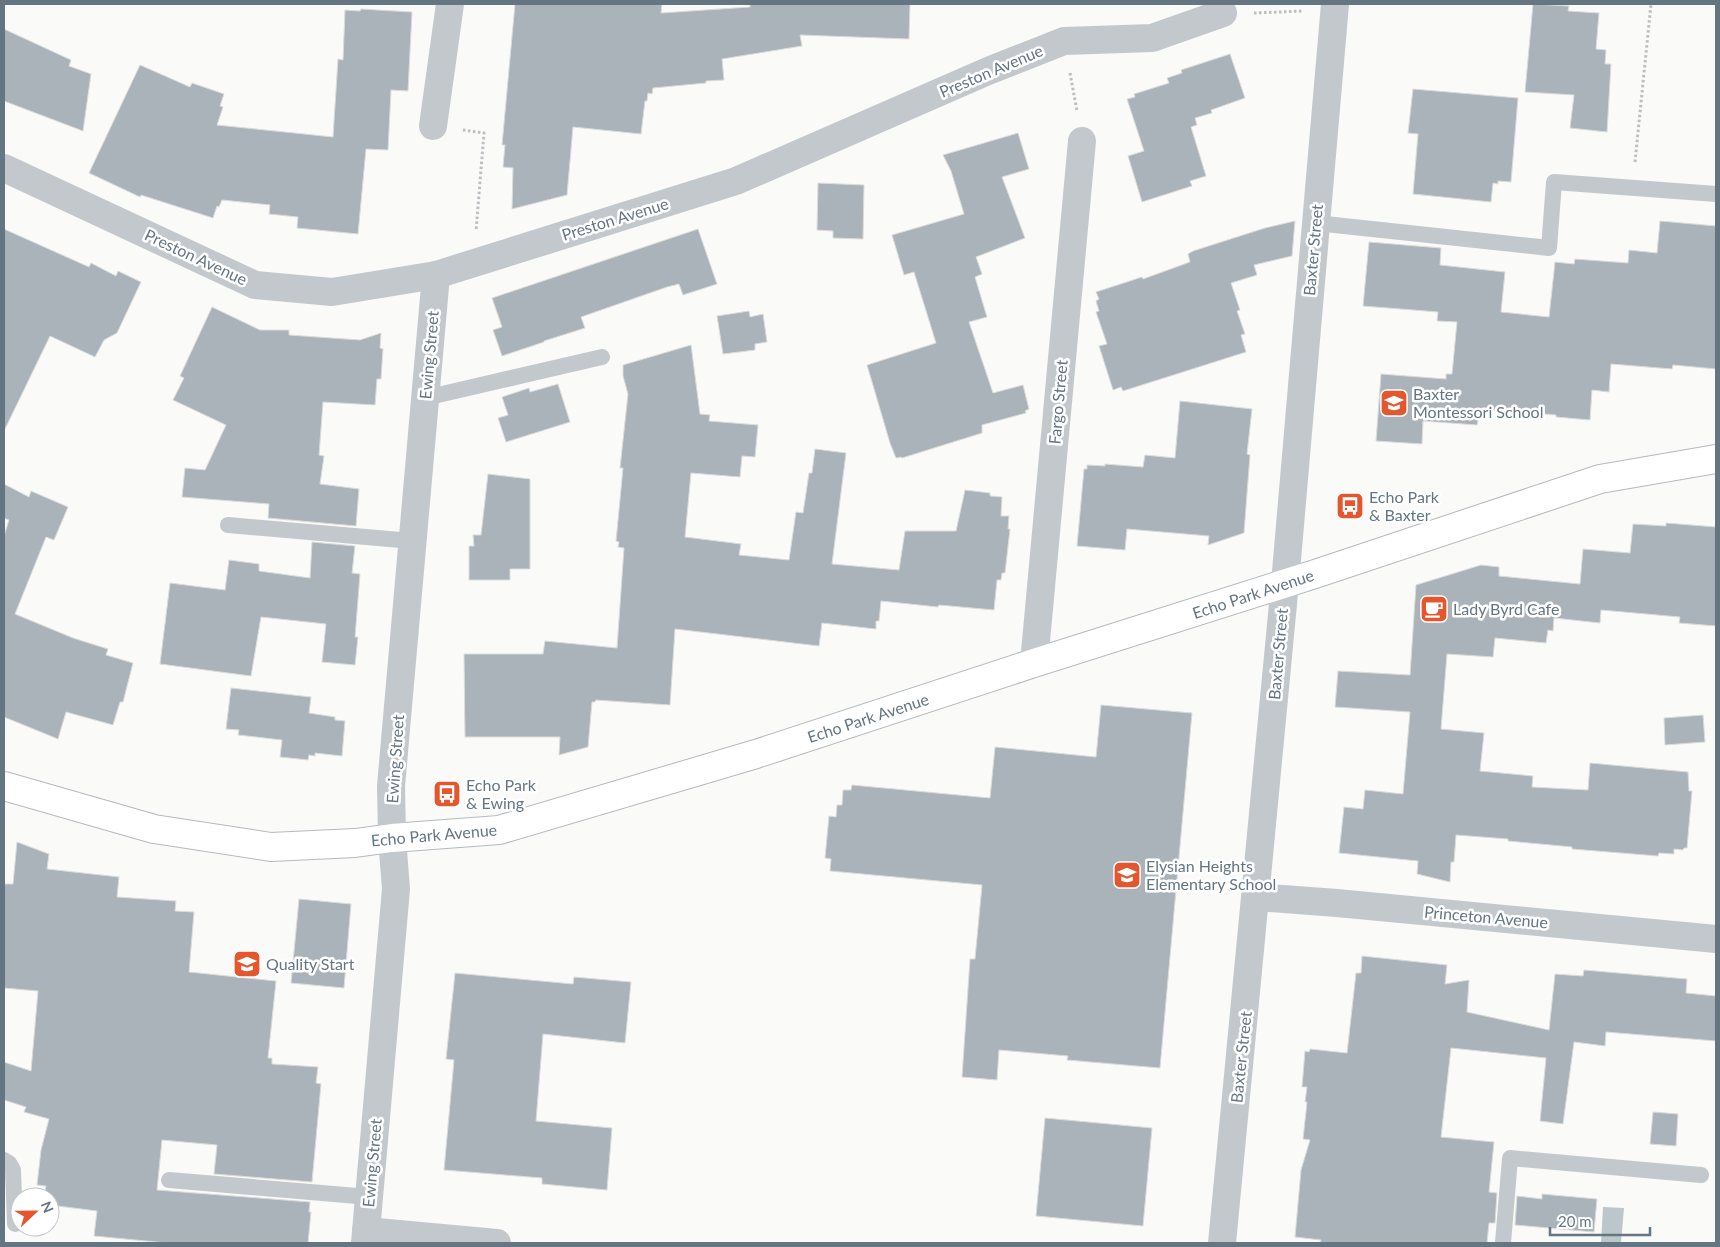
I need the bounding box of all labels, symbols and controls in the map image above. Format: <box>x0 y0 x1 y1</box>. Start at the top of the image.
street label: Preston Avenue <box>936 40 1045 101</box>
street label: Preston Avenue <box>559 193 670 244</box>
street label: Baxter Street <box>1299 203 1326 297</box>
street label: Preston Avenue <box>142 225 250 289</box>
street label: Ewing Street <box>415 310 442 400</box>
street label: Fargo Street <box>1044 359 1071 445</box>
place label: Baxter Montessori School <box>1413 384 1543 421</box>
school or university icon: Baxter Montessori School <box>1379 388 1409 418</box>
place label: Echo Park & Baxter <box>1369 487 1440 524</box>
bus stop icon: Echo Park & Baxter <box>1335 491 1365 521</box>
street label: Echo Park Avenue <box>1190 565 1316 622</box>
cafe icon: Lady Byrd Cafe <box>1419 594 1449 624</box>
place label: Lady Byrd Cafe <box>1453 599 1559 618</box>
street label: Baxter Street <box>1264 607 1291 701</box>
street label: Echo Park Avenue <box>805 689 931 746</box>
street label: Ewing Street <box>382 714 407 804</box>
place label: Echo Park & Ewing <box>466 775 537 812</box>
bus stop icon: Echo Park & Ewing <box>432 779 462 809</box>
street label: Echo Park Avenue <box>370 820 498 849</box>
place label: Elysian Heights Elementary School <box>1146 856 1276 893</box>
school or university icon: Elysian Heights Elementary School <box>1112 860 1142 890</box>
street label: Princeton Avenue <box>1423 902 1549 931</box>
school or university icon: Quality Start <box>232 949 262 979</box>
place label: Quality Start <box>266 954 355 973</box>
street label: Baxter Street <box>1226 1010 1255 1104</box>
street label: Ewing Street <box>358 1118 385 1208</box>
north arrow <box>10 1187 60 1237</box>
text: N <box>38 1199 57 1215</box>
scale bar <box>1550 1204 1650 1236</box>
text: 20 m <box>1558 1212 1592 1230</box>

